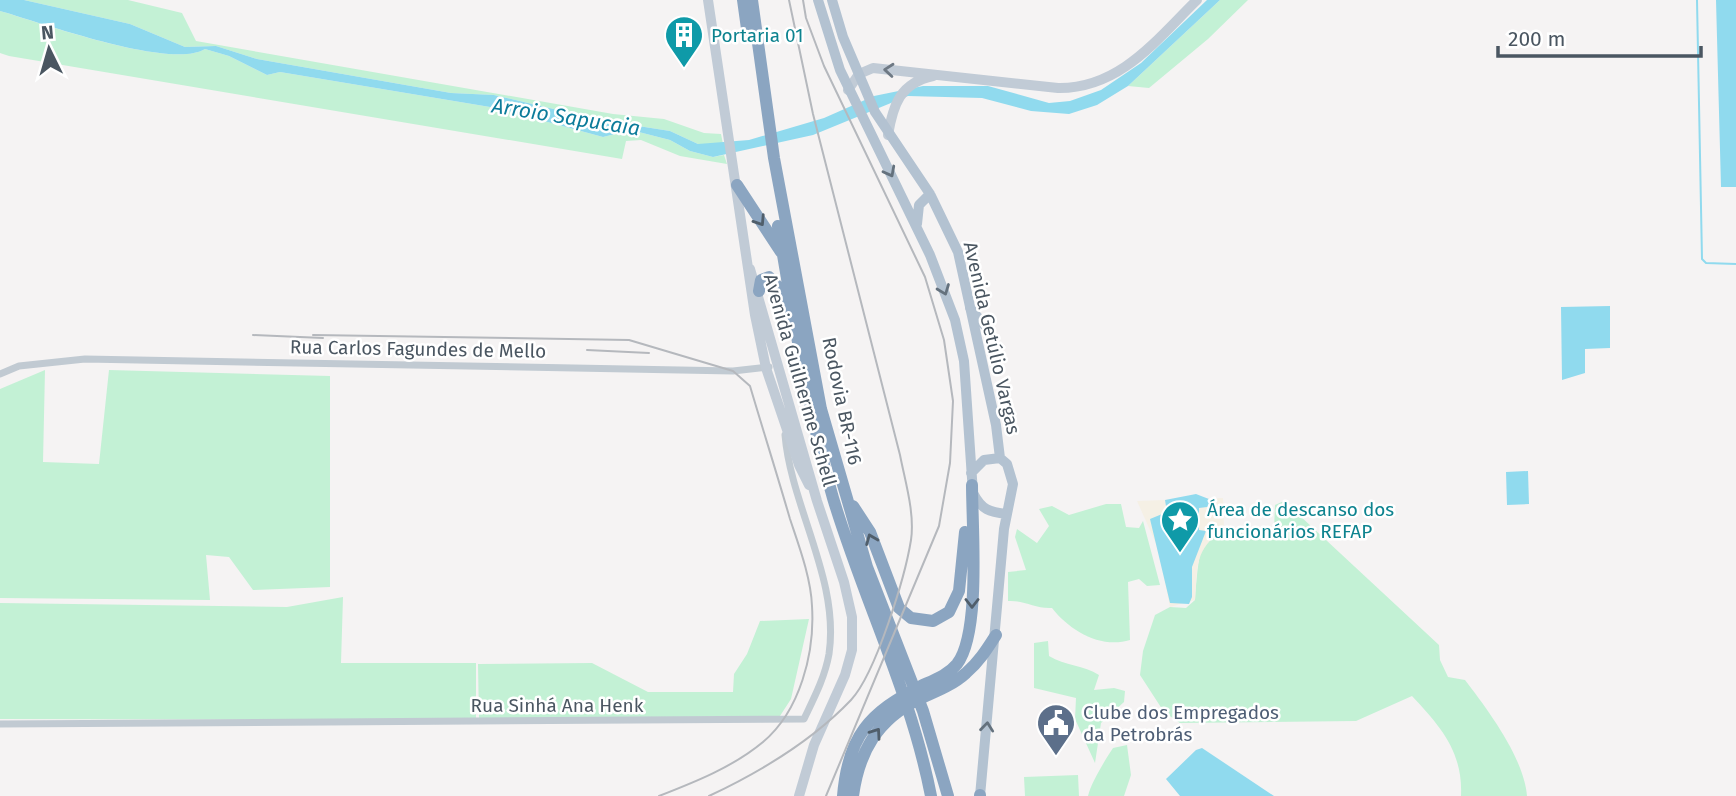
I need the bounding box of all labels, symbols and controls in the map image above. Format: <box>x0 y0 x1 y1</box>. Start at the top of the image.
north arrow <box>14 14 84 84</box>
building icon: Portaria 01 <box>663 14 705 69</box>
scale bar <box>1498 14 1701 58</box>
text: N <box>40 21 55 45</box>
place label: Portaria 01 <box>711 24 803 47</box>
text: 200 m <box>1508 26 1565 52</box>
one-way arrow <box>884 63 895 78</box>
water label: Arroio Sapucaia <box>489 92 642 142</box>
one-way arrow <box>882 164 896 177</box>
one-way arrow <box>752 213 764 226</box>
street label: Avenida Getúlio Vargas <box>959 240 1025 437</box>
street label: Avenida Guilherme Schell <box>759 271 842 489</box>
one-way arrow <box>935 283 949 295</box>
street label: Rua Carlos Fagundes de Mello <box>290 335 546 363</box>
street label: Rodovia BR-116 <box>817 335 867 467</box>
place label: Área de descanso dos funcionários REFAP <box>1207 498 1394 543</box>
place icon: Área de descanso dos funcionários REFAP <box>1159 499 1201 554</box>
one-way arrow <box>866 534 880 546</box>
one-way arrow <box>964 598 980 608</box>
street label: Rua Sinhá Ana Henk <box>471 694 644 717</box>
place label: Clube dos Empregados da Petrobrás <box>1083 701 1279 746</box>
public building icon: Clube dos Empregados da Petrobrás <box>1035 702 1077 757</box>
one-way arrow <box>979 721 994 732</box>
one-way arrow <box>868 728 880 741</box>

